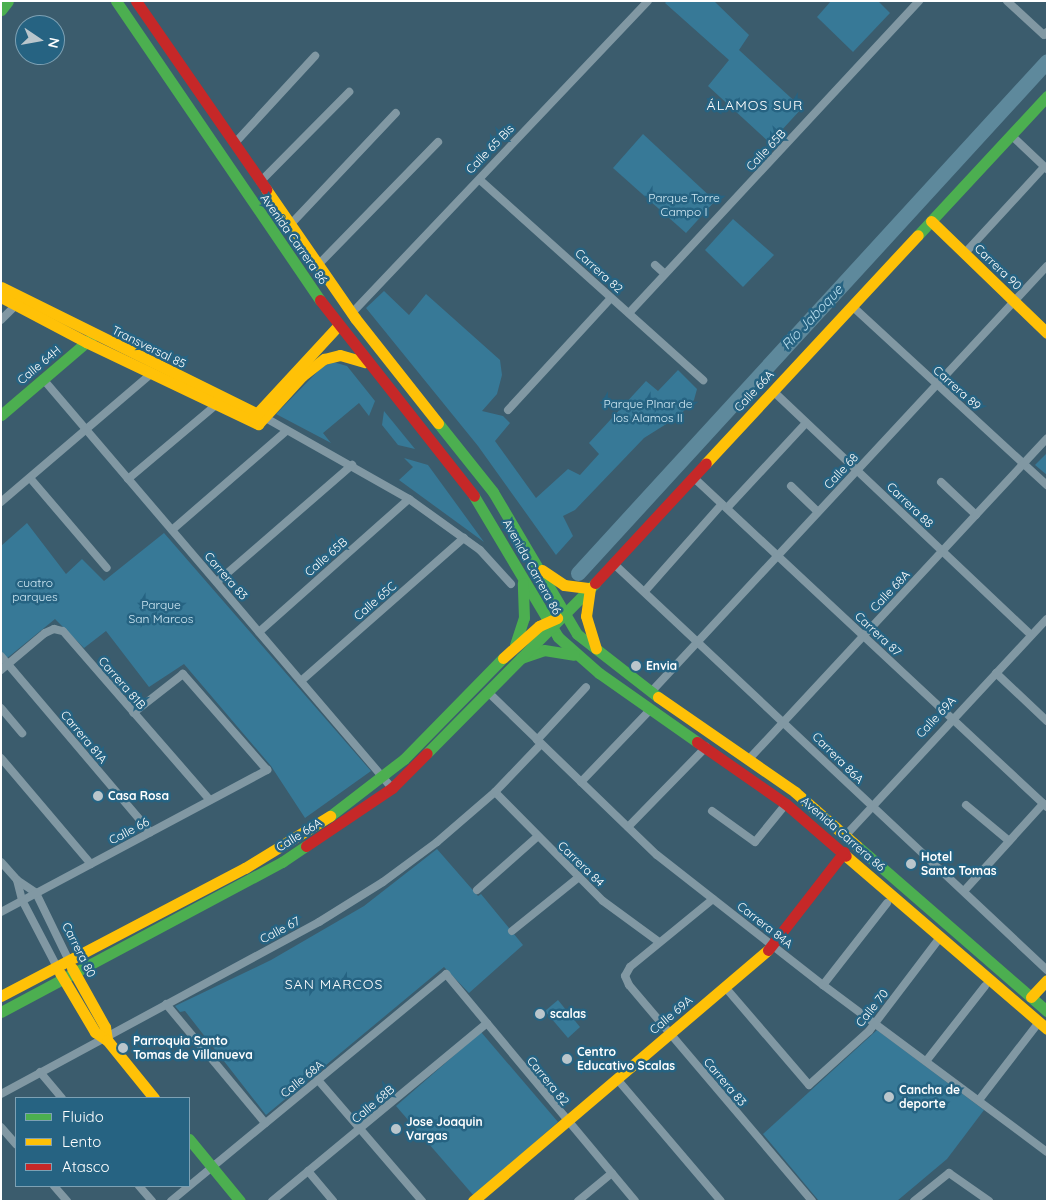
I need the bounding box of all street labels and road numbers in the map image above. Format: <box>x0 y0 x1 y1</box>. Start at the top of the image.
street label: Calle 65 Bis <box>463 121 517 177</box>
street label: Calle 65B <box>743 126 789 174</box>
street label: Avenida Carrera 86 <box>258 191 330 287</box>
street label: Carrera 90 <box>972 241 1024 293</box>
street label: Carrera 82 <box>572 246 626 296</box>
street label: Transversal 85 <box>110 323 188 371</box>
street label: Calle 64H <box>14 343 64 387</box>
street label: Carrera 89 <box>930 363 984 413</box>
street label: Calle 66A <box>731 367 777 415</box>
street label: Calle 68 <box>821 450 861 492</box>
street label: Carrera 88 <box>884 479 936 531</box>
street label: Avenida Carrera 86 <box>500 517 564 617</box>
street label: Calle 65B <box>302 535 350 579</box>
street label: Carrera 83 <box>201 549 251 603</box>
street label: Calle 68A <box>867 567 913 615</box>
street label: Calle 65C <box>351 579 399 623</box>
street label: Carrera 87 <box>852 609 904 659</box>
street label: Carrera 81B <box>95 654 149 712</box>
street label: Calle 69A <box>913 693 959 741</box>
street label: Carrera 81A <box>58 708 110 766</box>
street label: Carrera 86A <box>809 729 867 787</box>
street label: Avenida Carrera 86 <box>798 794 888 874</box>
street label: Calle 66 <box>106 814 152 848</box>
street label: Calle 66A <box>273 815 325 855</box>
street label: Carrera 84 <box>555 838 607 890</box>
street label: Carrera 84A <box>734 899 796 951</box>
street label: Calle 67 <box>258 914 302 946</box>
street label: Carrera 80 <box>59 920 99 980</box>
street label: Calle 70 <box>853 986 891 1030</box>
street label: Calle 69A <box>647 993 695 1037</box>
street label: Carrera 82 <box>524 1054 572 1108</box>
street label: Carrera 83 <box>701 1055 749 1109</box>
street label: Calle 68A <box>278 1057 326 1101</box>
street label: Calle 68B <box>349 1082 397 1126</box>

